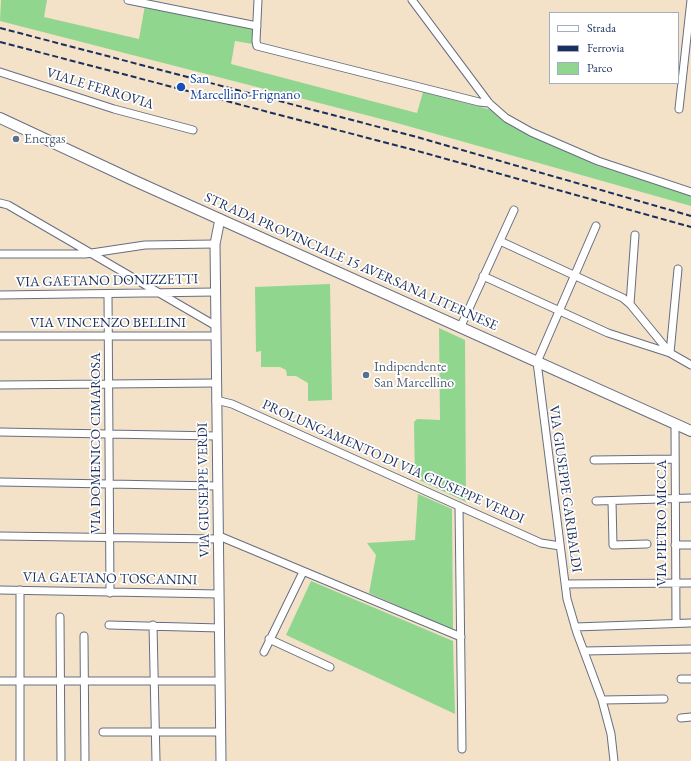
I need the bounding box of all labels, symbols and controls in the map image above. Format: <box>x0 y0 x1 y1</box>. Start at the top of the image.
legend <box>549 12 679 84</box>
text: Strada <box>587 20 616 36</box>
text: Ferrovia <box>587 40 624 56</box>
text: Parco <box>587 60 612 76</box>
street label: VIALE FERROVIA <box>44 65 156 113</box>
place label: San Marcellino-Frignano <box>190 71 300 104</box>
marker: San Marcellino-Frignano <box>175 81 187 93</box>
place label: Energas <box>24 131 66 147</box>
marker: Energas <box>11 134 21 144</box>
street label: STRADA PROVINCIALE 15 AVERSANA LITERNESE <box>202 189 500 335</box>
street label: VIA GAETANO DONIZZETTI <box>16 271 198 291</box>
street label: VIA VINCENZO BELLINI <box>30 315 186 331</box>
street label: VIA DOMENICO CIMAROSA <box>88 352 104 534</box>
place label: Indipendente San Marcellino <box>374 359 454 392</box>
marker: Indipendente San Marcellino <box>361 370 371 380</box>
street label: PROLUNGAMENTO DI VIA GIUSEPPE VERDI <box>259 396 527 528</box>
street label: VIA GIUSEPPE GARIBALDI <box>545 404 585 574</box>
street label: VIA GIUSEPPE VERDI <box>194 422 214 558</box>
street label: VIA PIETRO MICCA <box>654 460 670 586</box>
street label: VIA GAETANO TOSCANINI <box>23 569 197 589</box>

